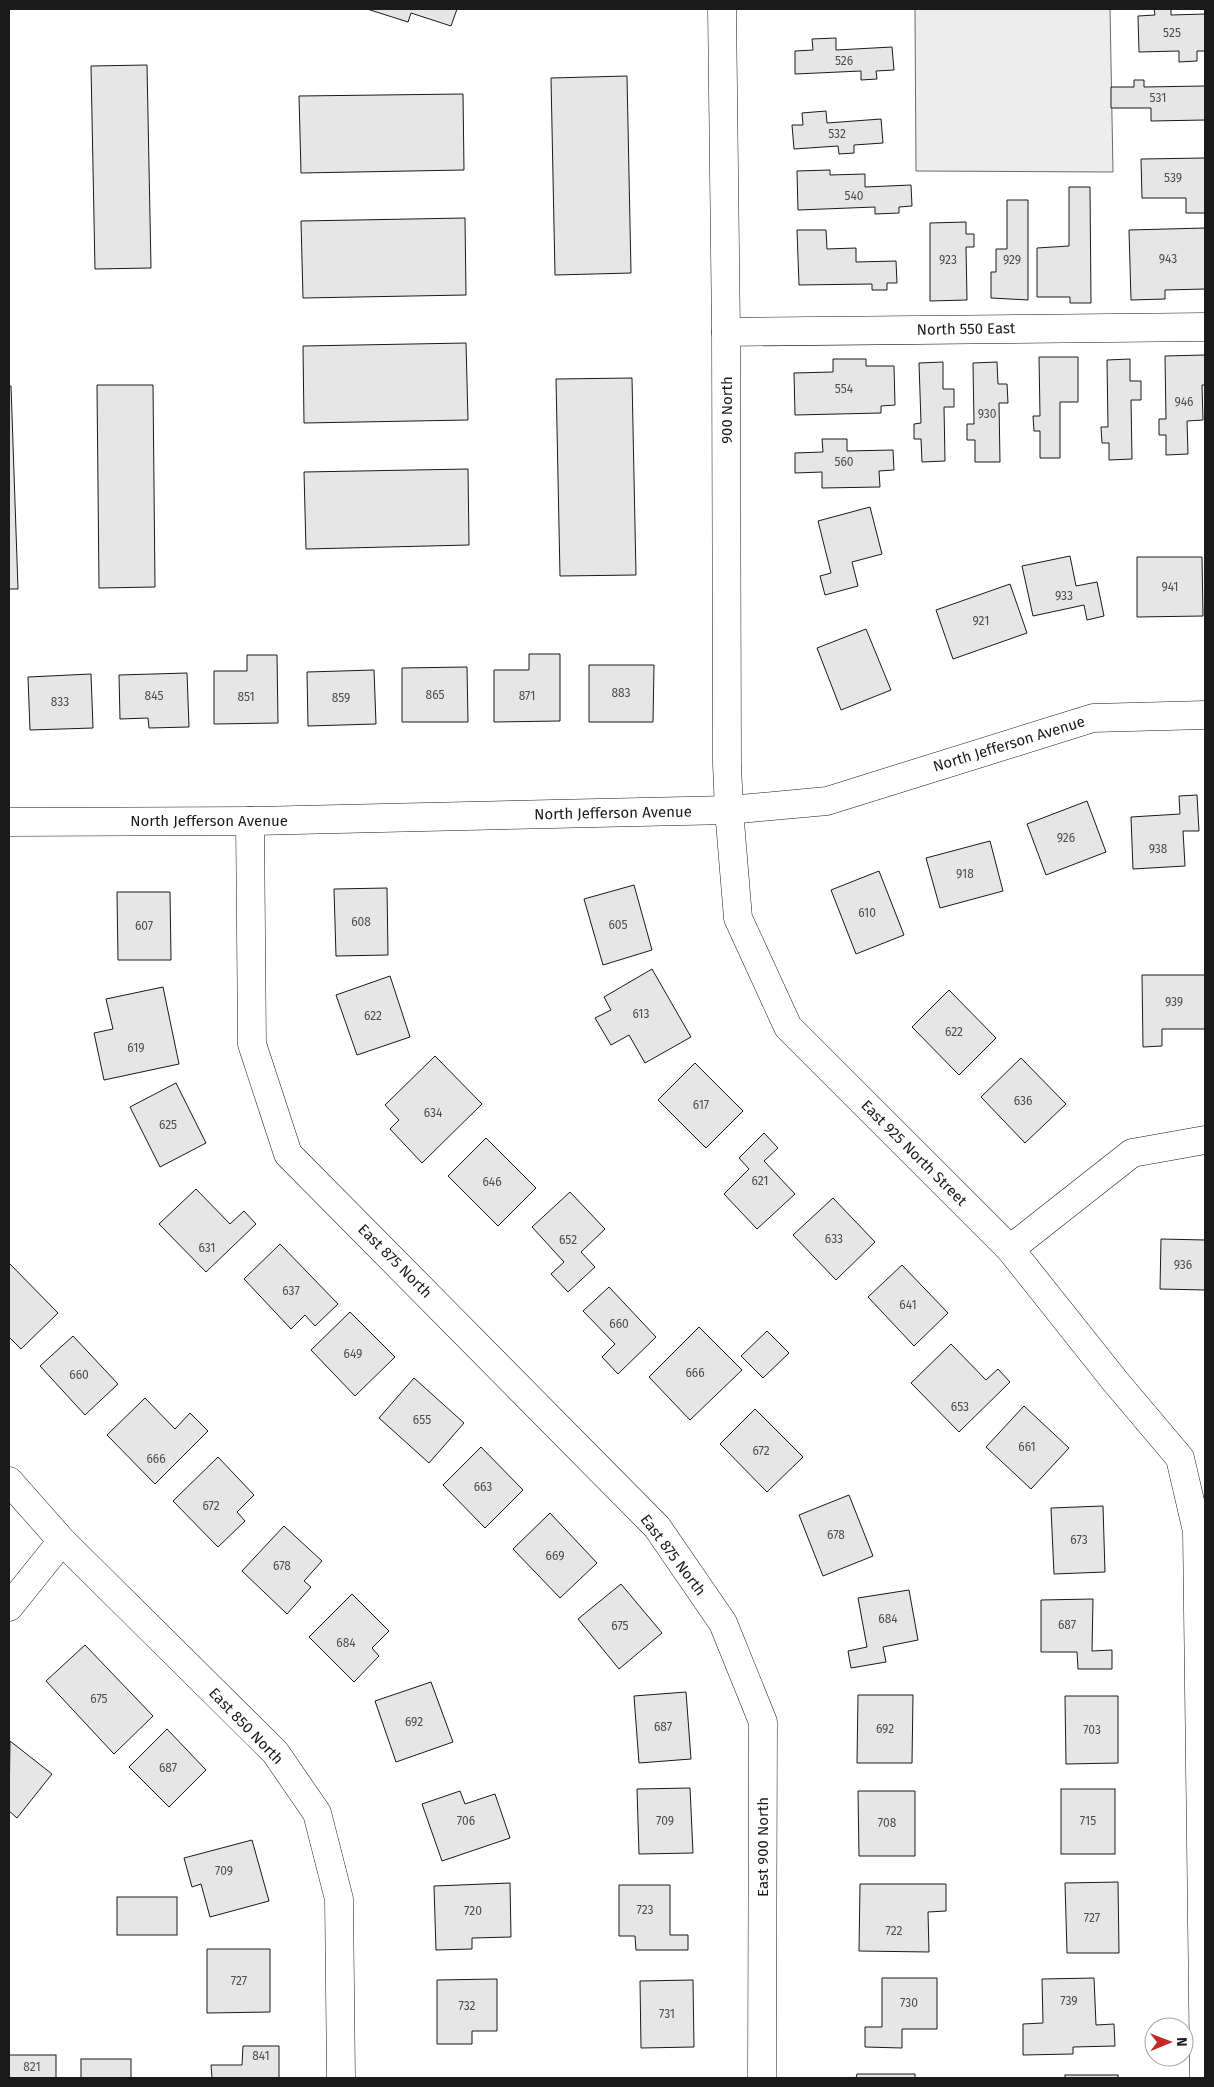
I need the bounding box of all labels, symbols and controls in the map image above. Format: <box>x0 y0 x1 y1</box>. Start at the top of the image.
house number: 525 <box>1163 26 1181 40</box>
house number: 526 <box>835 54 853 68</box>
house number: 531 <box>1150 91 1166 105</box>
house number: 532 <box>828 127 846 141</box>
house number: 539 <box>1164 171 1182 185</box>
house number: 540 <box>844 189 864 203</box>
house number: 943 <box>1159 252 1177 266</box>
house number: 923 <box>939 253 957 267</box>
house number: 929 <box>1003 253 1021 267</box>
street label: North 550 East <box>917 319 1016 339</box>
street label: 900 North <box>718 376 736 444</box>
house number: 554 <box>835 382 854 396</box>
house number: 946 <box>1175 395 1193 409</box>
house number: 930 <box>978 407 997 421</box>
house number: 560 <box>834 455 854 469</box>
house number: 941 <box>1161 580 1179 594</box>
house number: 933 <box>1055 589 1073 603</box>
house number: 921 <box>973 614 989 628</box>
house number: 883 <box>611 686 631 700</box>
house number: 865 <box>426 688 444 702</box>
house number: 845 <box>145 689 163 703</box>
house number: 871 <box>519 689 535 703</box>
house number: 851 <box>237 690 255 704</box>
house number: 859 <box>332 691 350 705</box>
house number: 833 <box>51 695 69 709</box>
street label: North Jefferson Avenue <box>931 712 1087 776</box>
street label: North Jefferson Avenue <box>534 803 692 823</box>
street label: North Jefferson Avenue <box>130 812 288 830</box>
house number: 926 <box>1057 831 1075 845</box>
house number: 938 <box>1149 842 1168 856</box>
house number: 918 <box>956 867 974 881</box>
house number: 610 <box>858 906 876 920</box>
house number: 608 <box>351 915 371 929</box>
house number: 605 <box>608 918 628 932</box>
house number: 607 <box>135 919 153 933</box>
house number: 939 <box>1165 995 1183 1009</box>
house number: 613 <box>633 1007 650 1021</box>
house number: 622 <box>364 1009 382 1023</box>
house number: 622 <box>945 1025 963 1039</box>
house number: 619 <box>127 1041 145 1055</box>
house number: 636 <box>1014 1094 1032 1108</box>
street label: East 925 North Street <box>857 1096 971 1210</box>
house number: 617 <box>693 1098 709 1112</box>
house number: 634 <box>424 1106 443 1120</box>
house number: 625 <box>159 1118 177 1132</box>
house number: 621 <box>751 1174 769 1188</box>
house number: 646 <box>482 1175 502 1189</box>
street label: East 875 North <box>354 1220 436 1302</box>
house number: 633 <box>825 1232 843 1246</box>
house number: 652 <box>559 1233 577 1247</box>
house number: 631 <box>198 1241 216 1255</box>
house number: 936 <box>1174 1258 1192 1272</box>
house number: 637 <box>282 1284 300 1298</box>
house number: 641 <box>899 1298 917 1312</box>
house number: 660 <box>609 1317 629 1331</box>
house number: 649 <box>344 1347 362 1361</box>
house number: 666 <box>685 1366 705 1380</box>
house number: 660 <box>69 1368 89 1382</box>
house number: 653 <box>951 1400 969 1414</box>
house number: 655 <box>413 1413 431 1427</box>
house number: 661 <box>1018 1440 1036 1454</box>
house number: 672 <box>752 1444 770 1458</box>
house number: 666 <box>146 1452 166 1466</box>
house number: 663 <box>474 1480 492 1494</box>
house number: 672 <box>202 1499 220 1513</box>
street label: East 875 North <box>637 1511 709 1599</box>
house number: 678 <box>827 1528 845 1542</box>
house number: 673 <box>1070 1533 1088 1547</box>
house number: 669 <box>546 1549 564 1563</box>
house number: 678 <box>273 1559 291 1573</box>
house number: 684 <box>878 1612 898 1626</box>
house number: 687 <box>1058 1618 1076 1632</box>
house number: 675 <box>611 1619 629 1633</box>
house number: 684 <box>336 1636 356 1650</box>
street label: East 850 North <box>205 1684 287 1768</box>
house number: 675 <box>90 1692 108 1706</box>
house number: 692 <box>405 1715 423 1729</box>
house number: 687 <box>654 1720 672 1734</box>
house number: 692 <box>876 1722 894 1736</box>
house number: 703 <box>1083 1723 1101 1737</box>
house number: 687 <box>159 1761 177 1775</box>
street label: East 900 North <box>754 1797 772 1897</box>
house number: 706 <box>457 1814 475 1828</box>
house number: 709 <box>656 1814 674 1828</box>
house number: 715 <box>1080 1814 1096 1828</box>
house number: 708 <box>878 1816 897 1830</box>
house number: 709 <box>215 1864 233 1878</box>
house number: 723 <box>636 1903 654 1917</box>
house number: 720 <box>464 1904 482 1918</box>
house number: 727 <box>1084 1911 1100 1925</box>
house number: 722 <box>885 1924 903 1938</box>
house number: 727 <box>231 1974 247 1988</box>
house number: 739 <box>1060 1994 1078 2008</box>
house number: 730 <box>900 1996 918 2010</box>
house number: 732 <box>458 1999 476 2013</box>
house number: 731 <box>659 2007 675 2021</box>
north arrow <box>1144 2017 1194 2067</box>
text: N <box>1173 2037 1190 2047</box>
house number: 841 <box>252 2049 270 2063</box>
house number: 821 <box>23 2060 41 2074</box>

